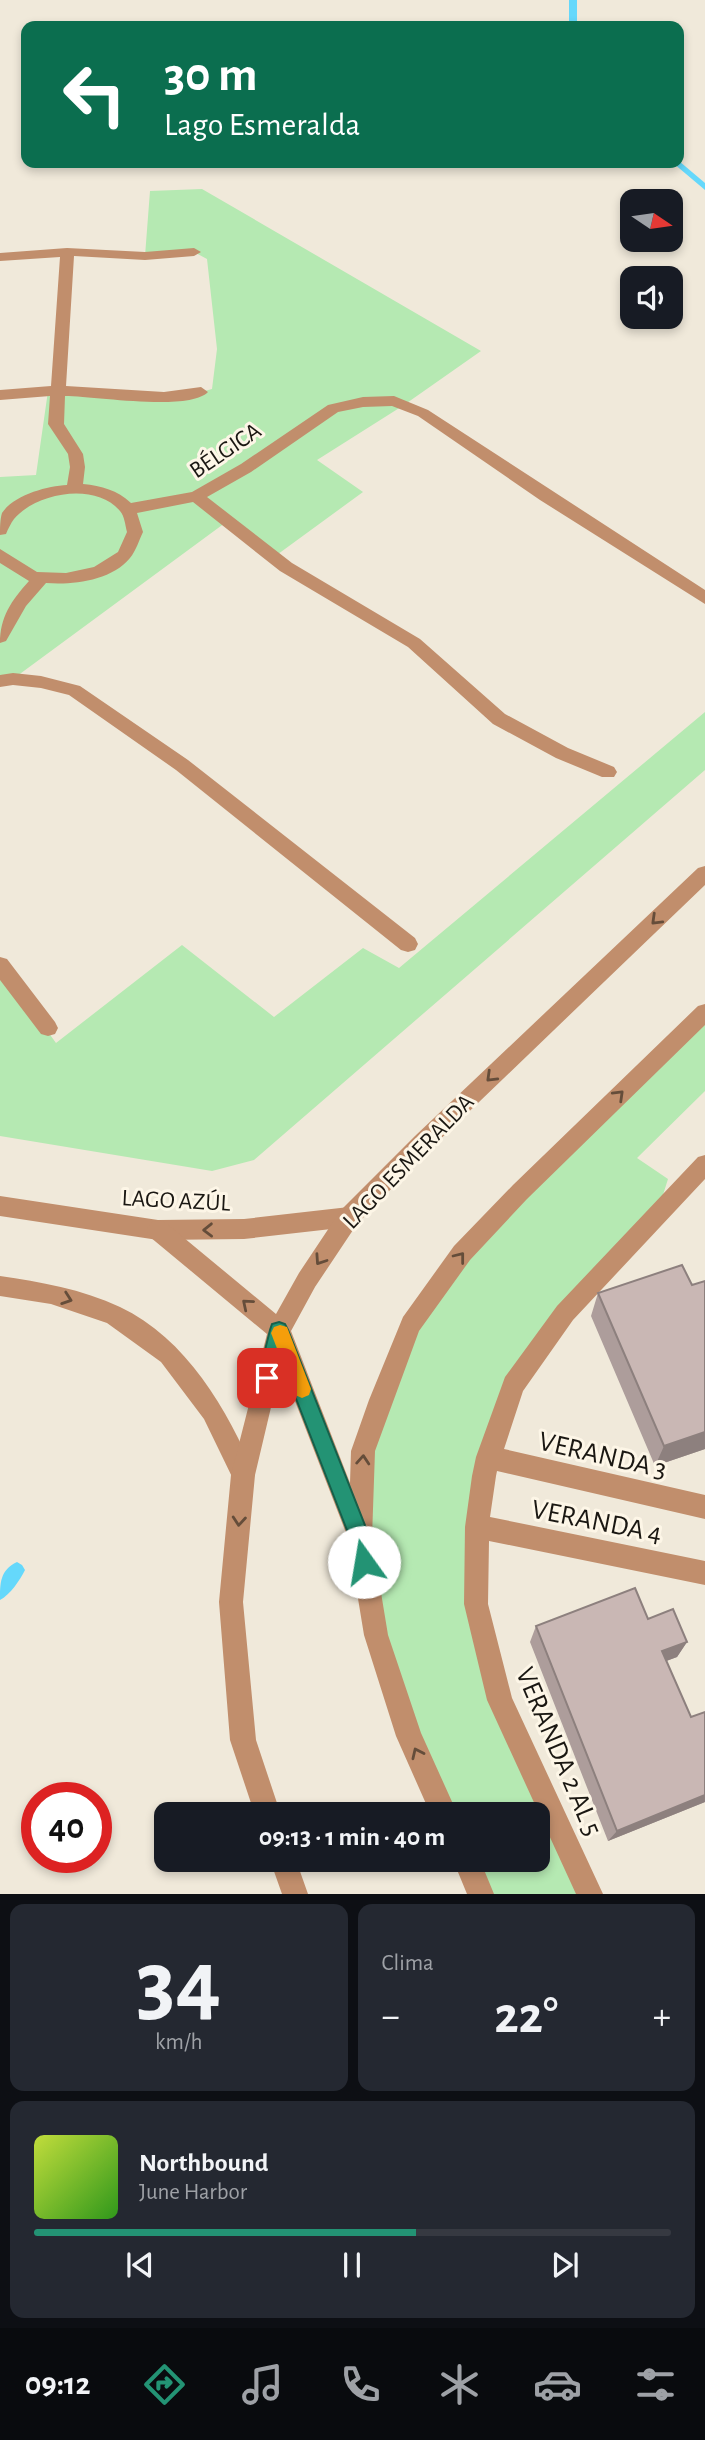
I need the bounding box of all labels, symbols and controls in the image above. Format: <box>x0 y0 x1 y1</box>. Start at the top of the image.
icon: left <box>49 49 140 140</box>
text: 30 m <box>164 51 258 100</box>
text: Lago Esmeralda <box>164 109 360 141</box>
north arrow <box>620 189 682 252</box>
map controls <box>620 189 683 329</box>
button: sound <box>620 266 683 329</box>
street label: BÉLGICA <box>184 417 266 483</box>
one-way arrow <box>651 911 664 924</box>
one-way arrow <box>486 1068 499 1081</box>
street label: LAGO ESMERALDA <box>339 1090 479 1234</box>
one-way arrow <box>611 1091 624 1104</box>
street label: LAGO AZÚL <box>121 1184 231 1216</box>
one-way arrow <box>202 1222 213 1238</box>
one-way arrow <box>451 1252 464 1265</box>
one-way arrow <box>315 1253 328 1266</box>
one-way arrow <box>60 1291 72 1305</box>
one-way arrow <box>243 1300 256 1312</box>
pin <box>237 1348 297 1408</box>
icon: arrive <box>248 1359 286 1397</box>
street label: VERANDA 3 <box>536 1428 669 1484</box>
one-way arrow <box>356 1454 371 1465</box>
street label: VERANDA 4 <box>529 1496 664 1548</box>
one-way arrow <box>232 1516 247 1527</box>
position arrow <box>327 1525 401 1599</box>
street label: VERANDA 2 AL 5 <box>510 1663 606 1840</box>
one-way arrow <box>411 1748 425 1760</box>
speed limit sign: 40 <box>21 1782 112 1873</box>
text: 09:13 · 1 min · 40 m <box>259 1824 445 1850</box>
text: 34 <box>136 1938 221 2029</box>
text: Clima <box>382 1952 434 1975</box>
text: 22° <box>494 1990 558 2042</box>
text: − <box>382 1998 400 2036</box>
text: + <box>653 1998 671 2036</box>
text: km/h <box>155 2031 202 2054</box>
text: Northbound <box>139 2150 268 2176</box>
text: June Harbor <box>139 2181 247 2204</box>
icon: previous <box>121 2246 159 2284</box>
icon: pause <box>333 2246 371 2284</box>
icon: next <box>546 2246 584 2284</box>
icon: directions <box>140 2360 189 2409</box>
icon: music <box>238 2360 287 2409</box>
icon: phone <box>336 2360 385 2409</box>
icon: climate <box>435 2360 484 2409</box>
icon: car <box>533 2360 582 2409</box>
icon: filters <box>631 2360 680 2409</box>
text: 09:12 <box>25 2368 91 2400</box>

